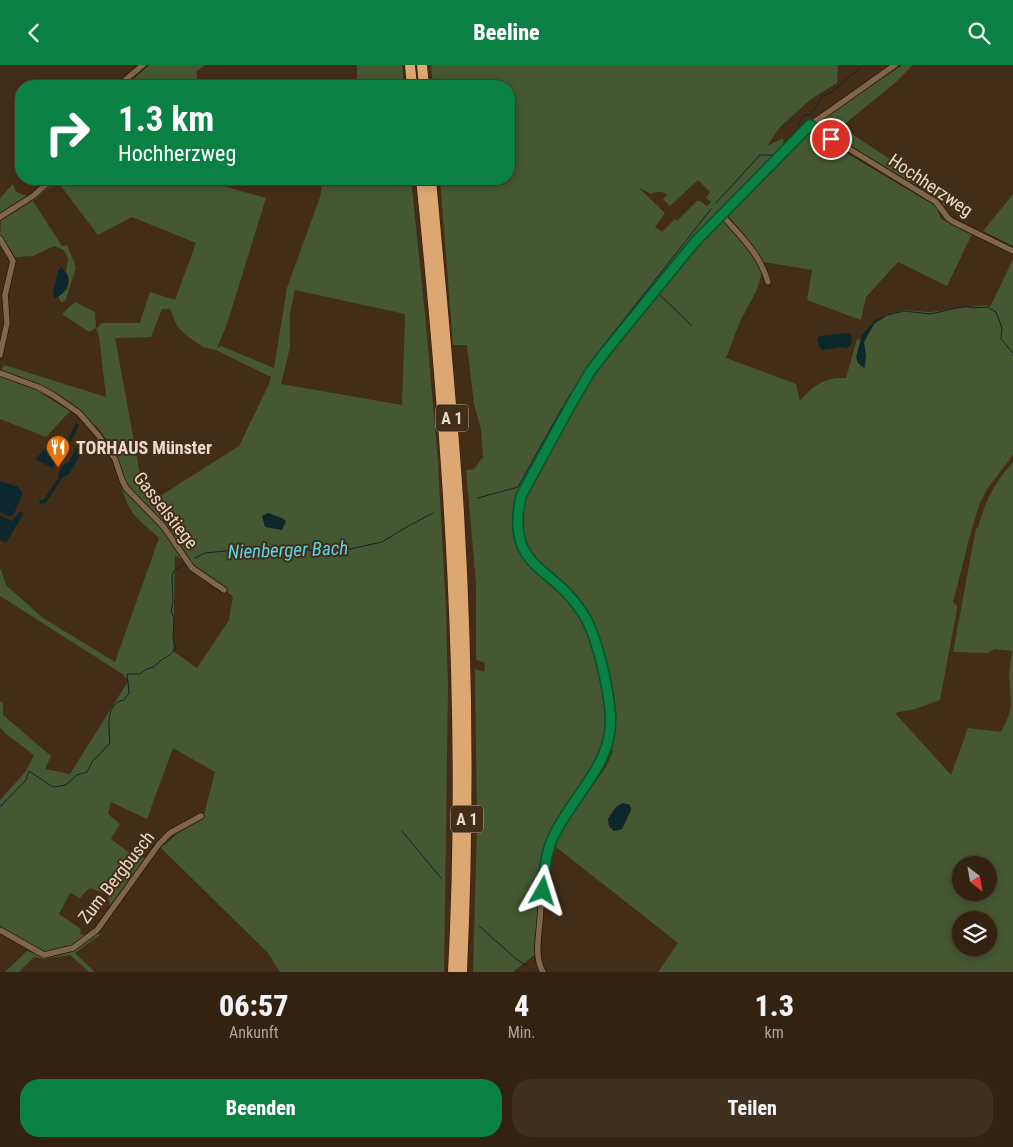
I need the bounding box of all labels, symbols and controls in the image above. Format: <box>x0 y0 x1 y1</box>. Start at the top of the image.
icon: back <box>20 19 48 47</box>
icon: search <box>965 19 993 47</box>
text: Beeline <box>473 20 540 45</box>
text: 1.3 km <box>118 99 214 140</box>
icon: right <box>35 100 100 165</box>
pin <box>810 118 852 160</box>
icon: arrive <box>817 125 845 153</box>
text: Hochherzweg <box>118 141 236 166</box>
street label: Hochherzweg <box>885 149 977 221</box>
road number: A 1 <box>436 404 468 431</box>
restaurant icon: TORHAUS Münster <box>45 434 71 468</box>
place label: TORHAUS Münster <box>76 437 212 458</box>
street label: Gasselstiege <box>130 467 202 553</box>
water label: Nienberger Bach <box>227 536 349 564</box>
road number: A 1 <box>451 806 483 833</box>
street label: Zum Bergbusch <box>74 827 158 927</box>
north arrow <box>952 856 998 901</box>
map controls <box>952 856 997 956</box>
position arrow <box>516 864 568 916</box>
button: layers <box>952 911 997 956</box>
text: 06:57 <box>219 988 289 1023</box>
text: 4 <box>514 988 529 1023</box>
text: 1.3 <box>754 988 794 1023</box>
text: Ankunft <box>229 1023 279 1042</box>
text: Min. <box>508 1023 535 1042</box>
text: km <box>765 1023 784 1042</box>
button: Beenden <box>20 1079 502 1137</box>
button: Teilen <box>512 1079 993 1137</box>

